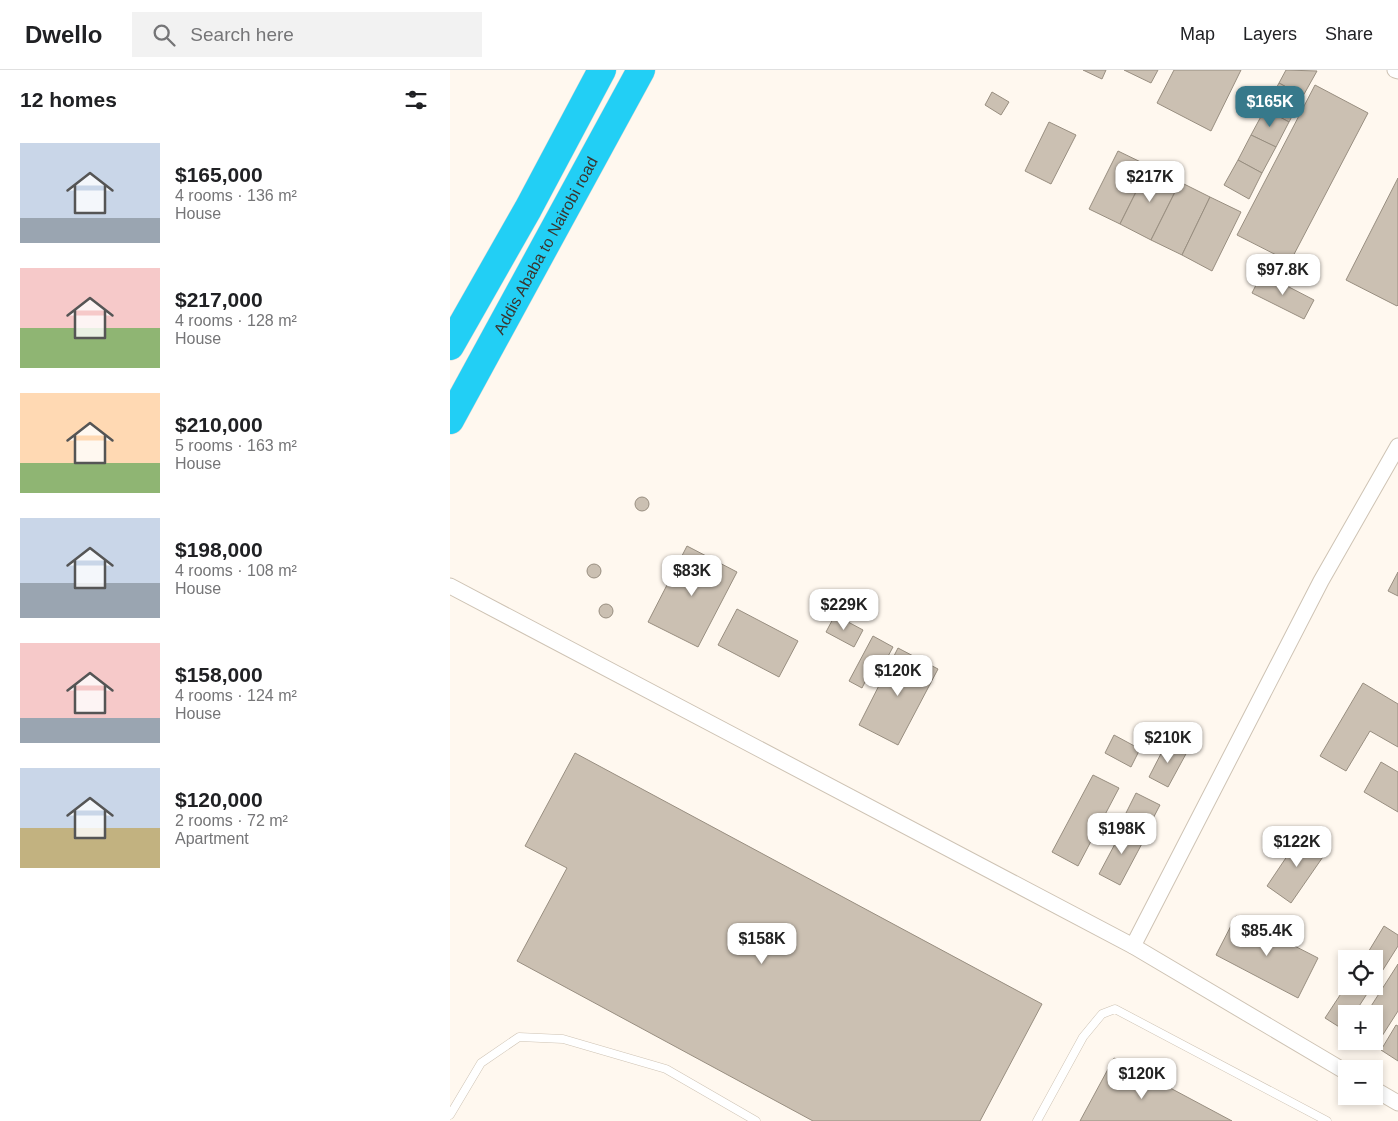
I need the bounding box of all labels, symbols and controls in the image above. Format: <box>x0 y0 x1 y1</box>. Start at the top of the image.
search box <box>132 12 482 57</box>
text: Dwello <box>25 21 102 48</box>
icon: search <box>150 21 178 49</box>
text: Search here <box>190 24 294 45</box>
text: Map <box>1180 24 1215 44</box>
text: Layers <box>1243 24 1297 44</box>
text: Share <box>1325 24 1373 44</box>
pin: $165K <box>1235 85 1305 128</box>
icon: filters <box>402 86 430 114</box>
text: 12 homes <box>20 88 117 111</box>
text: $165K <box>1246 93 1294 110</box>
street label: Addis Ababa to Nairobi road <box>491 154 601 337</box>
pin: $217K <box>1115 160 1185 203</box>
icon: home <box>60 163 120 223</box>
text: $165,000 <box>175 163 263 186</box>
text: $217K <box>1126 168 1174 185</box>
text: 4 rooms · 136 m² <box>175 187 297 204</box>
text: House <box>175 205 221 222</box>
pin: $97.8K <box>1242 254 1324 296</box>
text: $97.8K <box>1257 261 1309 278</box>
icon: home <box>60 288 120 348</box>
text: $217,000 <box>175 288 263 311</box>
text: 4 rooms · 128 m² <box>175 312 297 329</box>
text: House <box>175 330 221 347</box>
icon: home <box>60 413 120 473</box>
text: $210,000 <box>175 413 263 436</box>
text: 5 rooms · 163 m² <box>175 437 297 454</box>
text: House <box>175 455 221 472</box>
icon: home <box>60 538 120 598</box>
text: $198,000 <box>175 538 263 561</box>
pin: $83K <box>662 554 722 597</box>
text: 4 rooms · 108 m² <box>175 562 297 579</box>
text: $83K <box>673 562 711 579</box>
text: House <box>175 580 221 597</box>
pin: $229K <box>809 588 879 631</box>
text: $229K <box>820 596 868 613</box>
pin: $120K <box>863 654 933 697</box>
text: $120K <box>874 662 922 679</box>
icon: home <box>60 663 120 723</box>
text: $158,000 <box>175 663 263 686</box>
text: 4 rooms · 124 m² <box>175 687 297 704</box>
text: House <box>175 705 221 722</box>
pin: $210K <box>1133 722 1203 764</box>
text: $210K <box>1144 729 1192 746</box>
icon: home <box>60 788 120 848</box>
text: $120,000 <box>175 788 263 811</box>
text: 2 rooms · 72 m² <box>175 812 288 829</box>
pin: $198K <box>1087 812 1157 855</box>
text: $198K <box>1098 820 1146 837</box>
pin: $122K <box>1262 826 1332 868</box>
text: Apartment <box>175 830 249 847</box>
text: $122K <box>1273 833 1321 850</box>
pin: $85.4K <box>1226 914 1308 957</box>
pin: $158K <box>727 922 797 965</box>
text: $85.4K <box>1241 922 1293 939</box>
text: $158K <box>738 930 786 947</box>
map controls <box>1338 950 1383 1105</box>
button: locate <box>1338 950 1383 995</box>
button: + <box>1338 1005 1383 1050</box>
pin: $120K <box>1107 1058 1177 1100</box>
button: − <box>1338 1060 1383 1105</box>
text: $120K <box>1118 1065 1166 1082</box>

